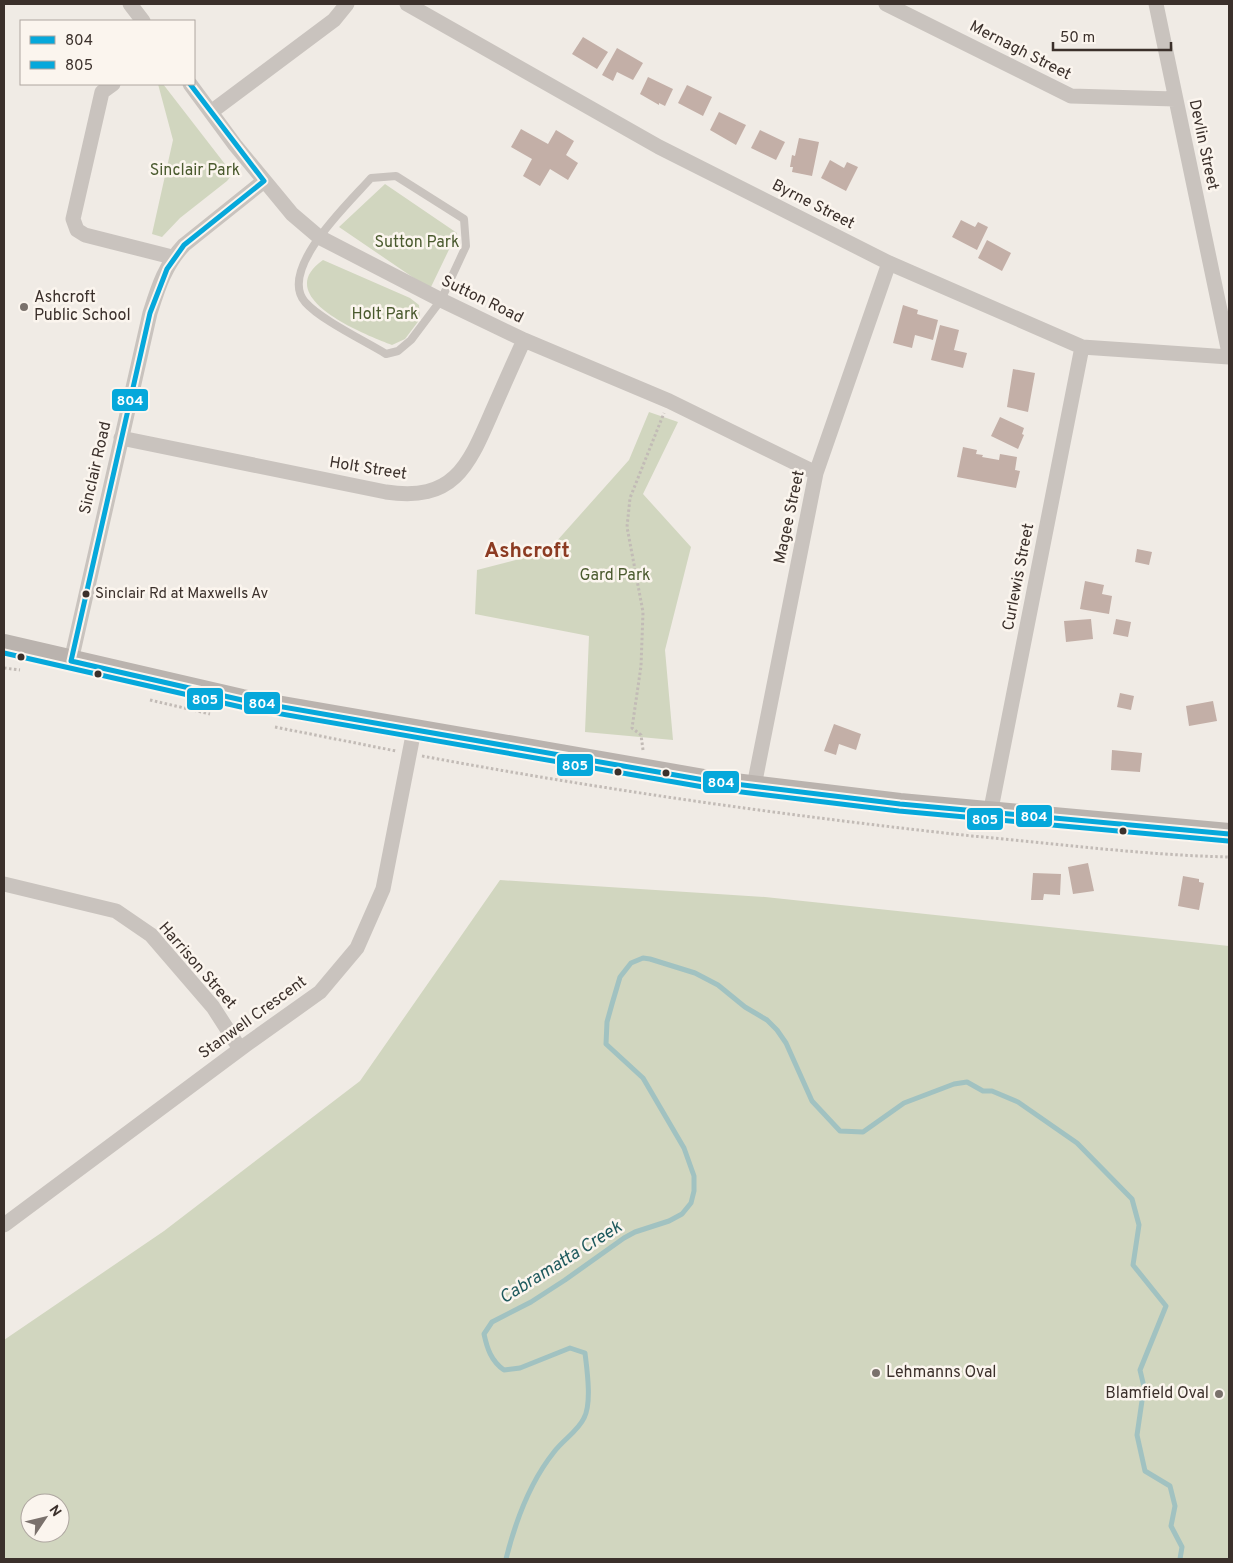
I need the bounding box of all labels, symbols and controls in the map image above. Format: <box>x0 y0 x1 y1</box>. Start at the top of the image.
street label: Mernagh Street <box>966 17 1074 85</box>
legend <box>20 20 195 85</box>
scale bar <box>1053 20 1170 52</box>
text: 50 m <box>1060 29 1095 48</box>
text: 804 <box>65 32 93 51</box>
text: 805 <box>65 57 93 76</box>
street label: Devlin Street <box>1184 98 1222 192</box>
park label: Sinclair Park <box>150 161 240 181</box>
street label: Byrne Street <box>768 176 858 234</box>
park label: Sutton Park <box>375 233 459 253</box>
street label: Sutton Road <box>438 272 526 328</box>
place label: Ashcroft Public School <box>34 288 131 326</box>
marker: Ashcroft Public School <box>18 301 30 313</box>
park label: Holt Park <box>351 305 419 325</box>
line badge: 804 <box>111 388 149 412</box>
text: 804 <box>117 393 143 410</box>
street label: Sinclair Road <box>76 420 116 516</box>
street label: Holt Street <box>328 453 408 485</box>
street label: Magee Street <box>770 468 810 566</box>
street label: Curlewis Street <box>999 522 1039 632</box>
district label: Ashcroft <box>484 538 570 565</box>
park label: Gard Park <box>579 566 651 586</box>
place label: Sinclair Rd at Maxwells Av <box>95 585 269 604</box>
marker: Sinclair Rd at Maxwells Av <box>81 589 91 599</box>
unlabelled marker <box>16 652 26 662</box>
unlabelled marker <box>93 669 103 679</box>
line badge: 805 <box>186 687 224 711</box>
line badge: 804 <box>243 691 281 715</box>
text: 805 <box>192 692 218 709</box>
text: 804 <box>249 696 275 713</box>
line badge: 805 <box>556 753 594 777</box>
text: 805 <box>562 758 588 775</box>
unlabelled marker <box>613 767 623 777</box>
unlabelled marker <box>661 768 671 778</box>
line badge: 804 <box>702 770 740 794</box>
text: 804 <box>708 775 734 792</box>
line badge: 804 <box>1015 804 1053 828</box>
line badge: 805 <box>966 807 1004 831</box>
text: 804 <box>1021 809 1047 826</box>
text: 805 <box>972 812 998 829</box>
unlabelled marker <box>1118 826 1128 836</box>
street label: Harrison Street <box>154 918 240 1014</box>
street label: Stanwell Crescent <box>195 972 311 1064</box>
water label: Cabramatta Creek <box>495 1216 627 1310</box>
place label: Lehmanns Oval <box>886 1363 997 1383</box>
marker: Lehmanns Oval <box>870 1367 882 1379</box>
place label: Blamfield Oval <box>1105 1384 1209 1404</box>
marker: Blamfield Oval <box>1213 1388 1225 1400</box>
north arrow <box>20 1493 70 1543</box>
text: N <box>45 1502 64 1520</box>

